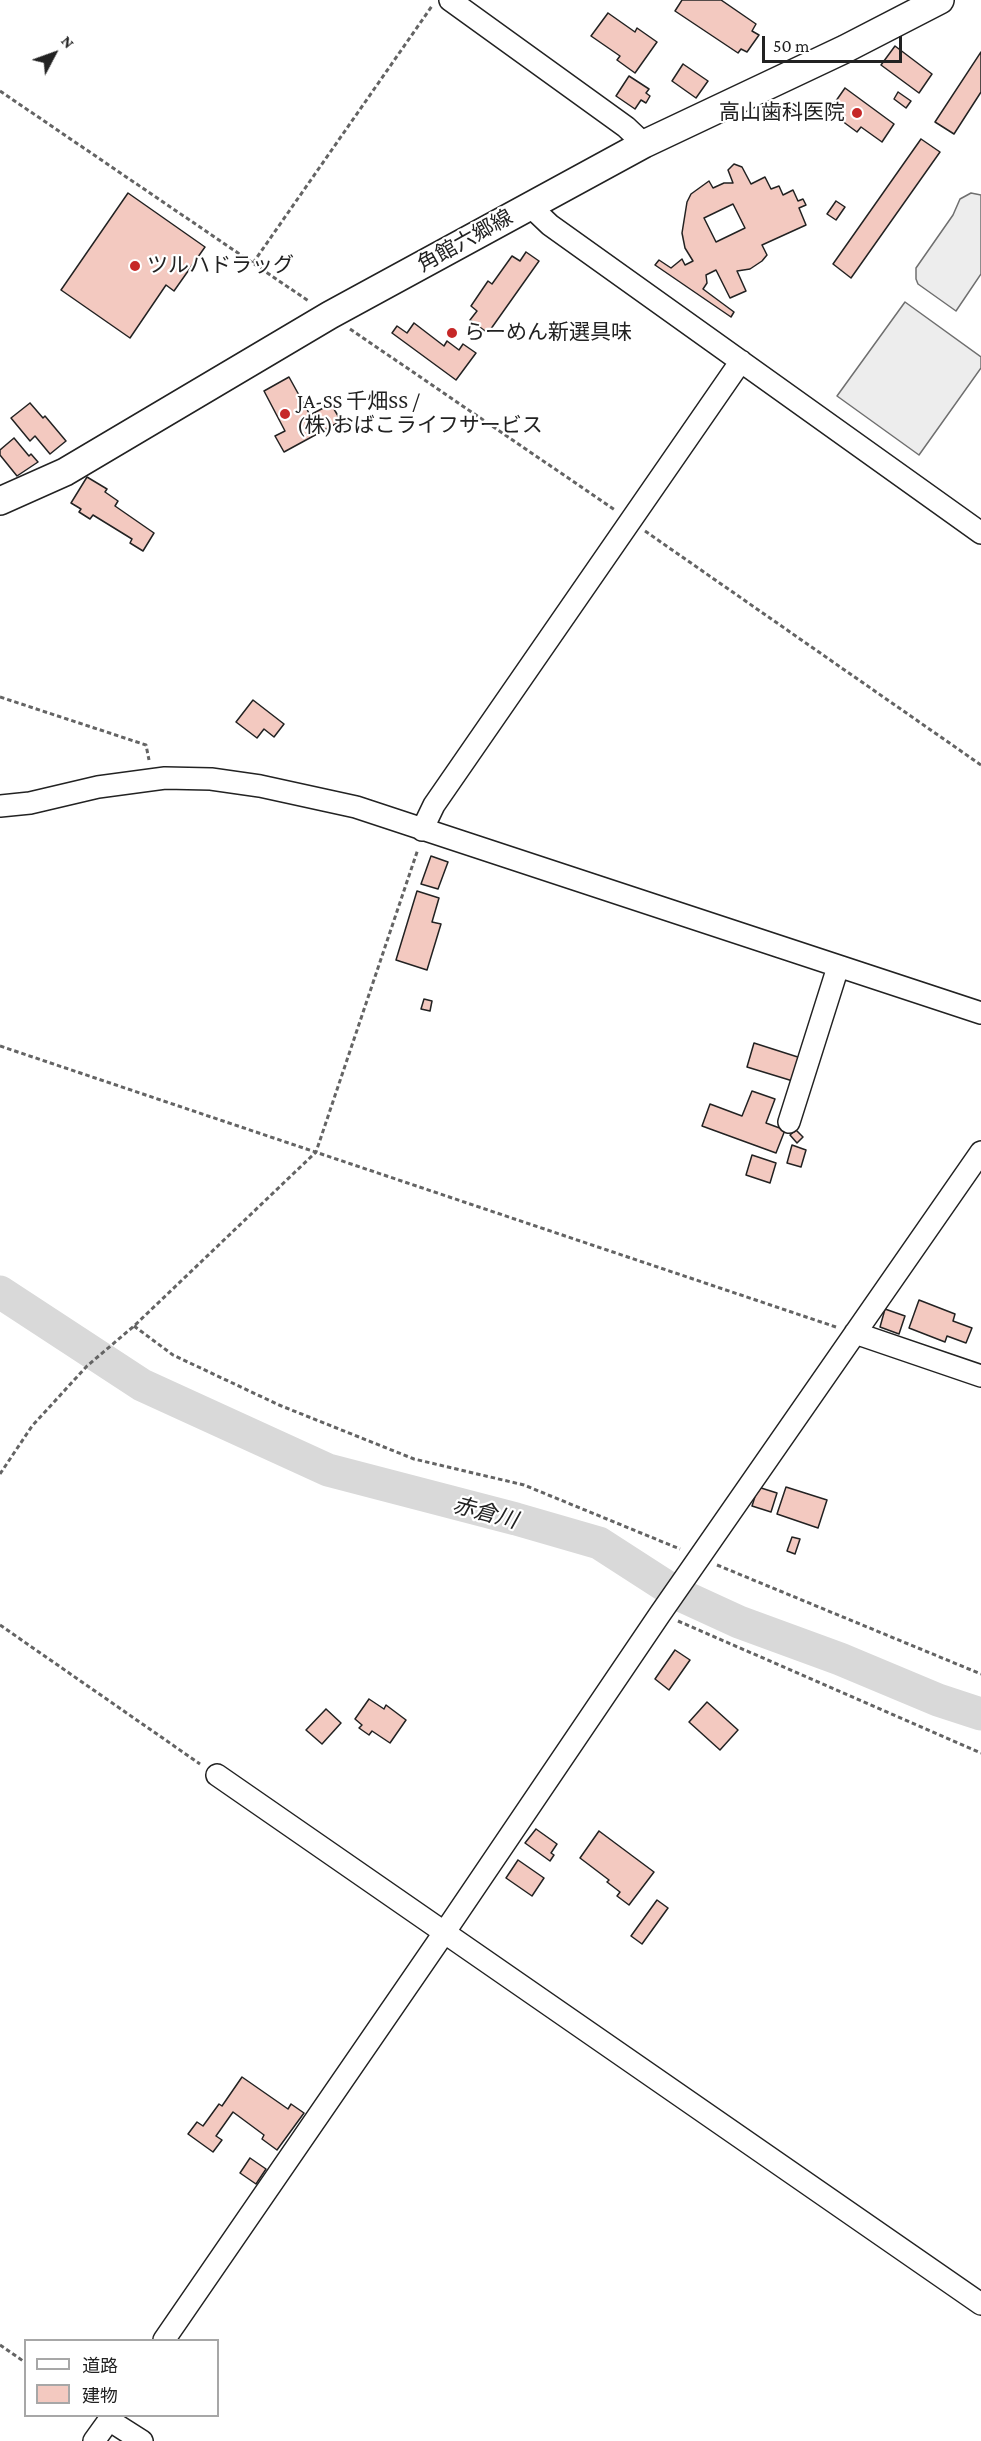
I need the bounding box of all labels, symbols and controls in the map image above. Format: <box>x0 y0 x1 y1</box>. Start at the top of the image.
north arrow <box>24 24 84 84</box>
scale bar <box>765 24 904 62</box>
text: N <box>58 32 78 52</box>
text: 50 m <box>773 36 810 56</box>
place label: 高山歯科医院 <box>719 100 845 126</box>
marker: 高山歯科医院 <box>850 106 864 120</box>
street label: 角館六郷線 <box>413 205 517 277</box>
place label: ツルハドラッグ <box>147 253 294 279</box>
marker: ツルハドラッグ <box>128 259 142 273</box>
place label: らーめん新選具味 <box>464 320 632 346</box>
marker: らーめん新選具味 <box>445 326 459 340</box>
place label: JA-SS 千畑SS / (株)おばこライフサービス <box>297 389 543 439</box>
marker: JA-SS 千畑SS / (株)おばこライフサービス <box>278 407 292 421</box>
water label: 赤倉川 <box>450 1492 520 1534</box>
legend <box>24 2339 219 2417</box>
text: 道路 <box>82 2356 118 2376</box>
text: 建物 <box>82 2386 118 2406</box>

